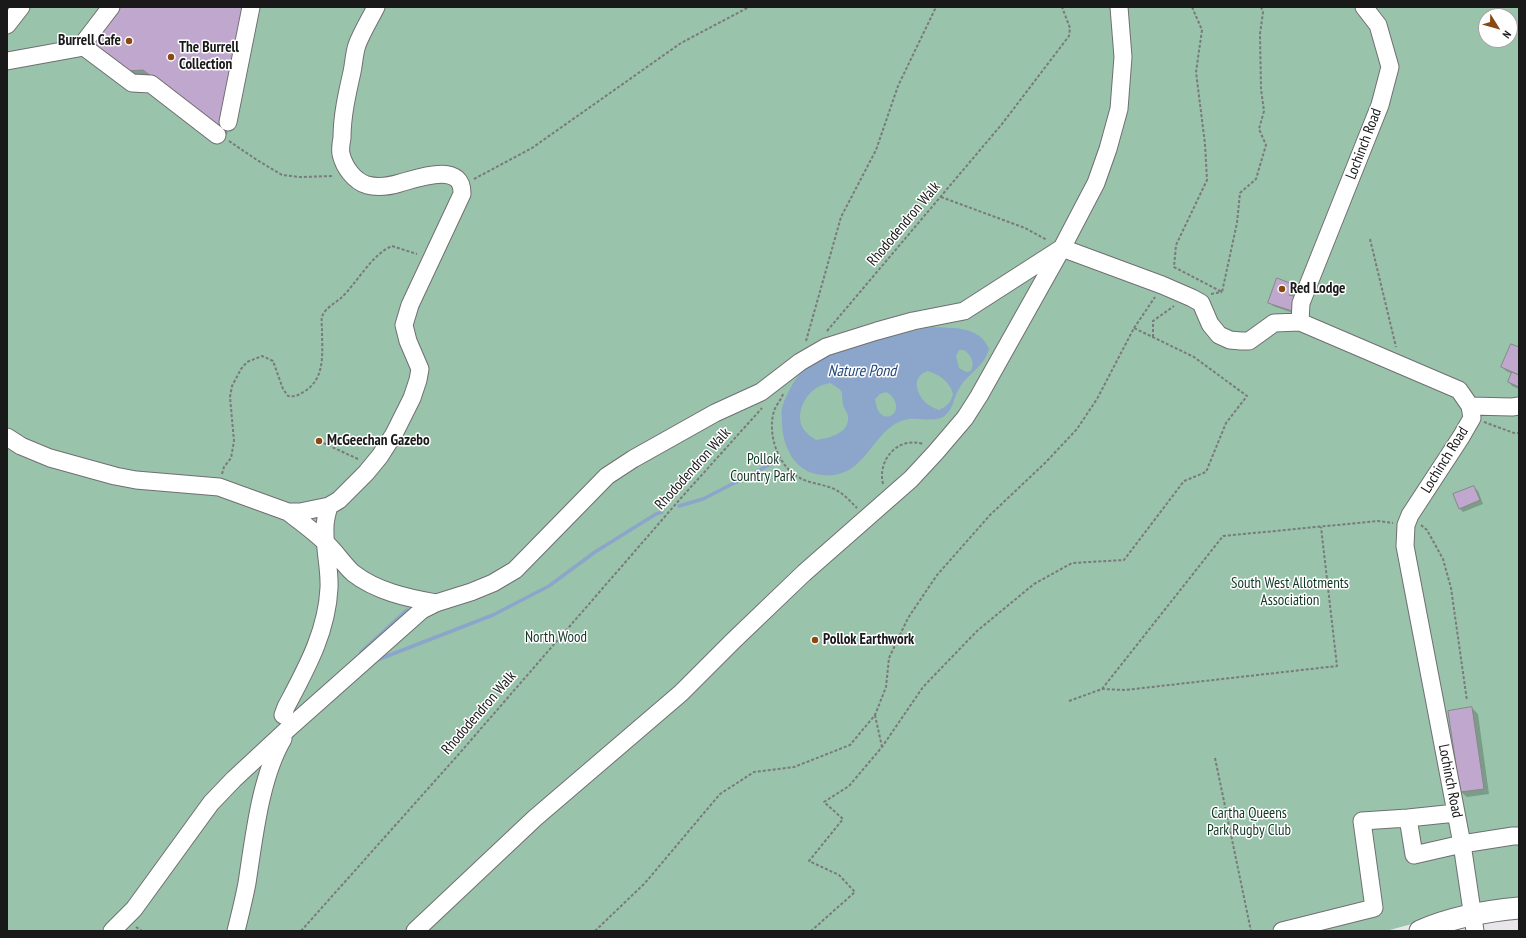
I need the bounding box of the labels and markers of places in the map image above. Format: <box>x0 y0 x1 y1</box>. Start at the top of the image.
place label: Burrell Cafe <box>58 32 121 50</box>
marker: Burrell Cafe <box>124 36 134 46</box>
place label: The Burrell Collection <box>179 39 239 74</box>
marker: The Burrell Collection <box>166 52 176 62</box>
place label: Red Lodge <box>1290 280 1345 298</box>
marker: Red Lodge <box>1277 284 1287 294</box>
place label: McGeechan Gazebo <box>327 432 430 450</box>
marker: McGeechan Gazebo <box>314 436 324 446</box>
place label: Pollok Earthwork <box>823 631 914 649</box>
marker: Pollok Earthwork <box>810 635 820 645</box>

